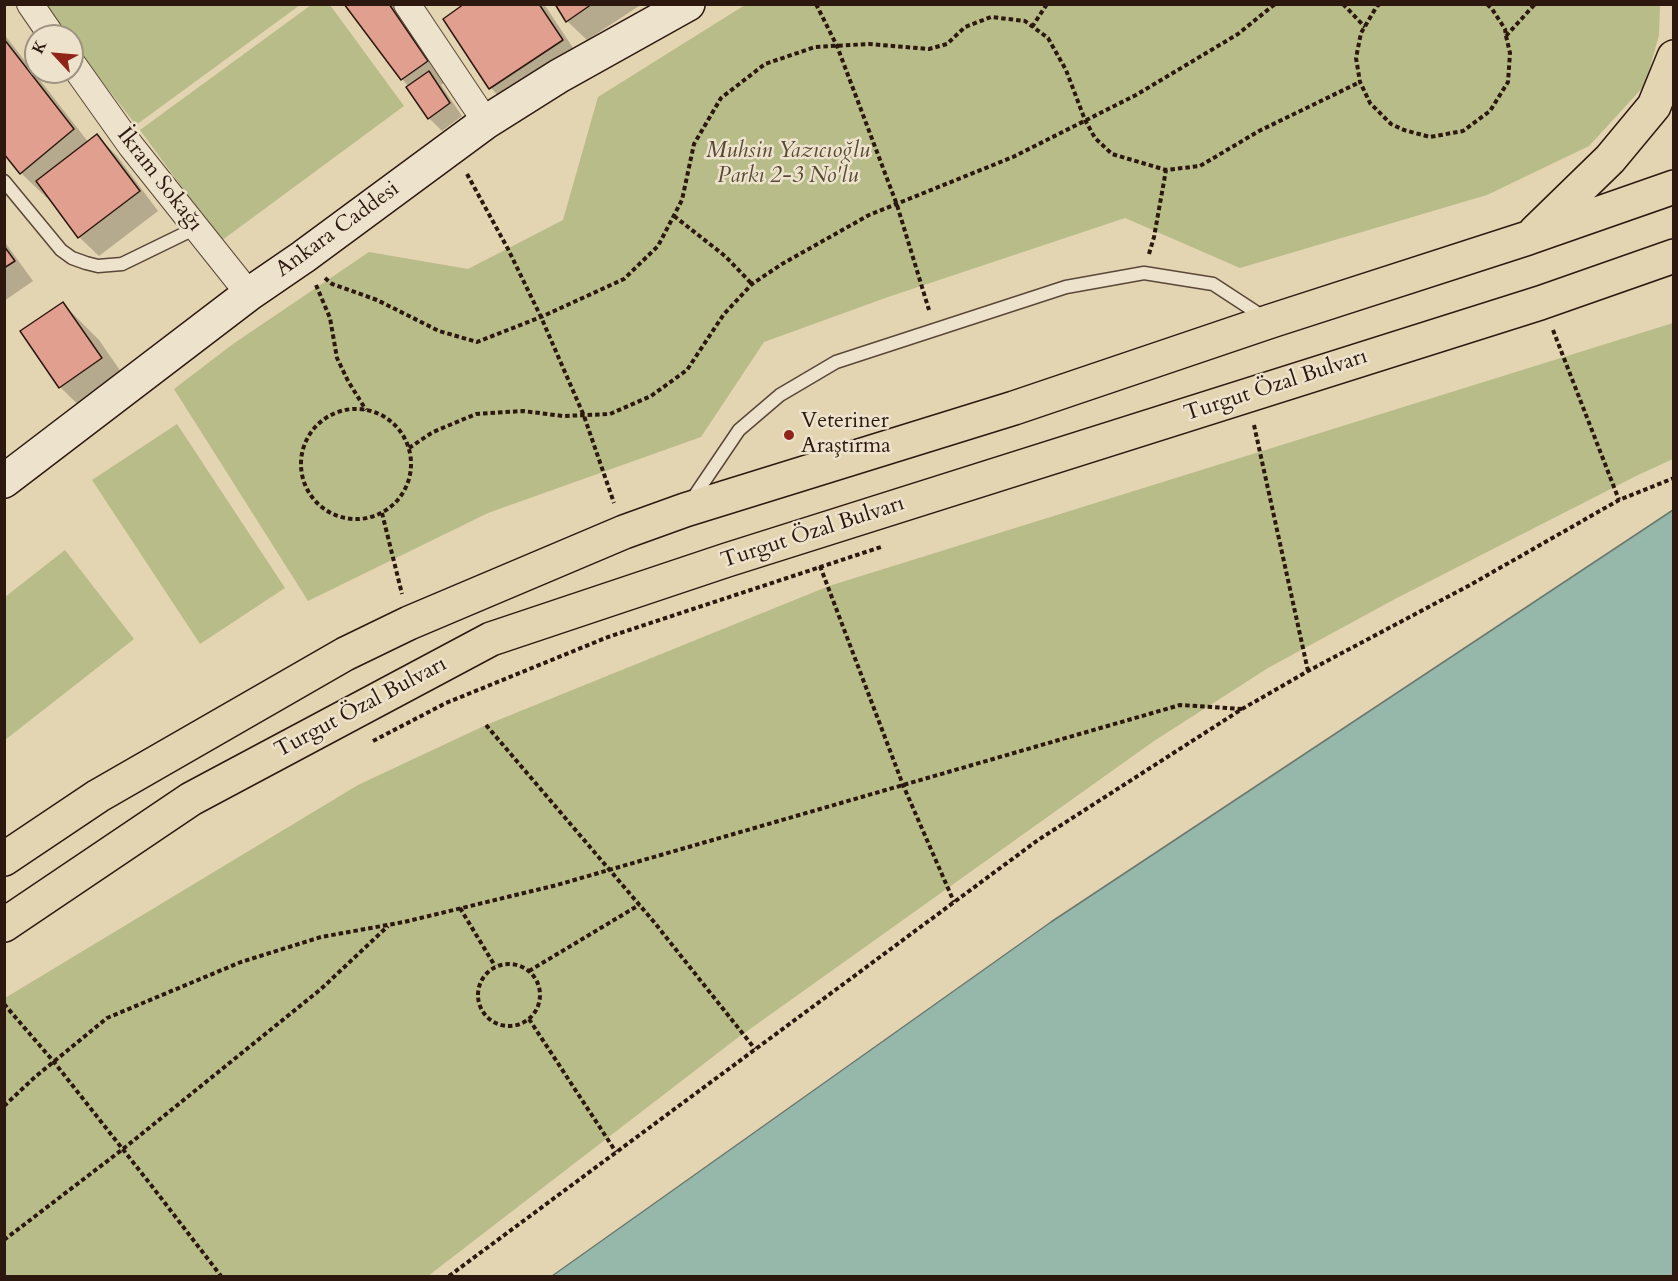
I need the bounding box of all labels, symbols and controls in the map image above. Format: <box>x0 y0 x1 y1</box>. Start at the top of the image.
north arrow <box>24 24 84 84</box>
text: K <box>27 36 52 58</box>
street label: İkram Sokağı <box>110 123 208 237</box>
park label: Muhsin Yazıcıoğlu Parkı 2-3 No'lu <box>706 139 870 190</box>
street label: Ankara Caddesi <box>271 176 405 284</box>
street label: Turgut Özal Bulvarı <box>1181 344 1371 428</box>
place label: Veteriner Araştırma <box>801 409 891 460</box>
marker: Veteriner Araştırma <box>782 428 796 442</box>
street label: Turgut Özal Bulvarı <box>718 491 908 575</box>
street label: Turgut Özal Bulvarı <box>271 652 451 764</box>

